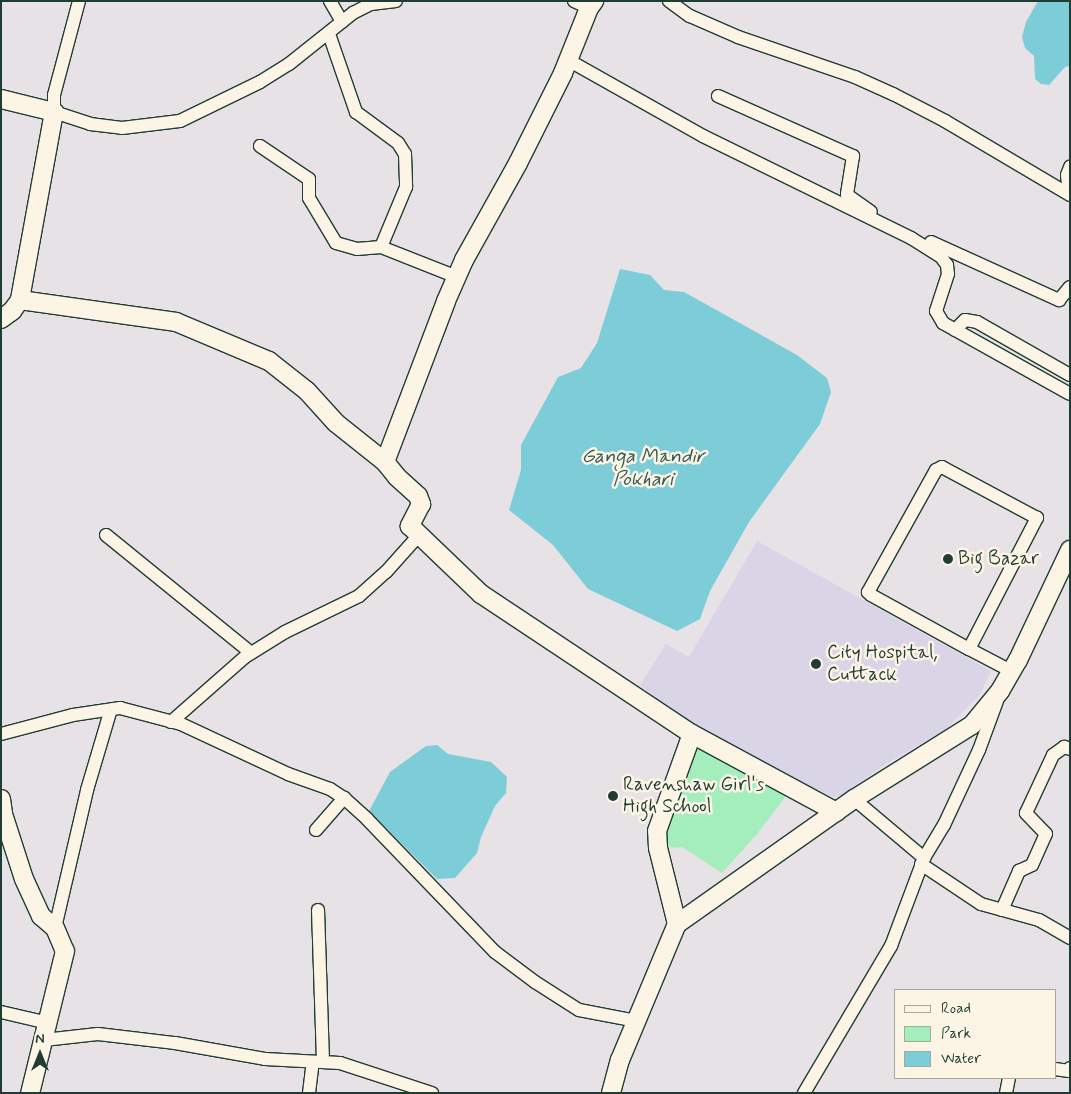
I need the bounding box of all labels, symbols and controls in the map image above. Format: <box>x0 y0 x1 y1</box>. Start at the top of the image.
water label: Ganga Mandir Pokhari <box>582 445 704 492</box>
place label: Big Bazar <box>958 548 1039 570</box>
marker: Big Bazar <box>942 553 954 565</box>
place label: City Hospital, Cuttack <box>827 642 938 686</box>
marker: City Hospital, Cuttack <box>809 657 823 671</box>
place label: Ravenshaw Girl's High School <box>623 774 761 818</box>
marker: Ravenshaw Girl's High School <box>607 790 619 802</box>
legend <box>894 989 1056 1079</box>
text: Road <box>941 999 971 1019</box>
text: Park <box>941 1024 971 1044</box>
north arrow <box>15 1029 65 1079</box>
text: N <box>35 1030 45 1048</box>
text: Water <box>941 1049 981 1069</box>

